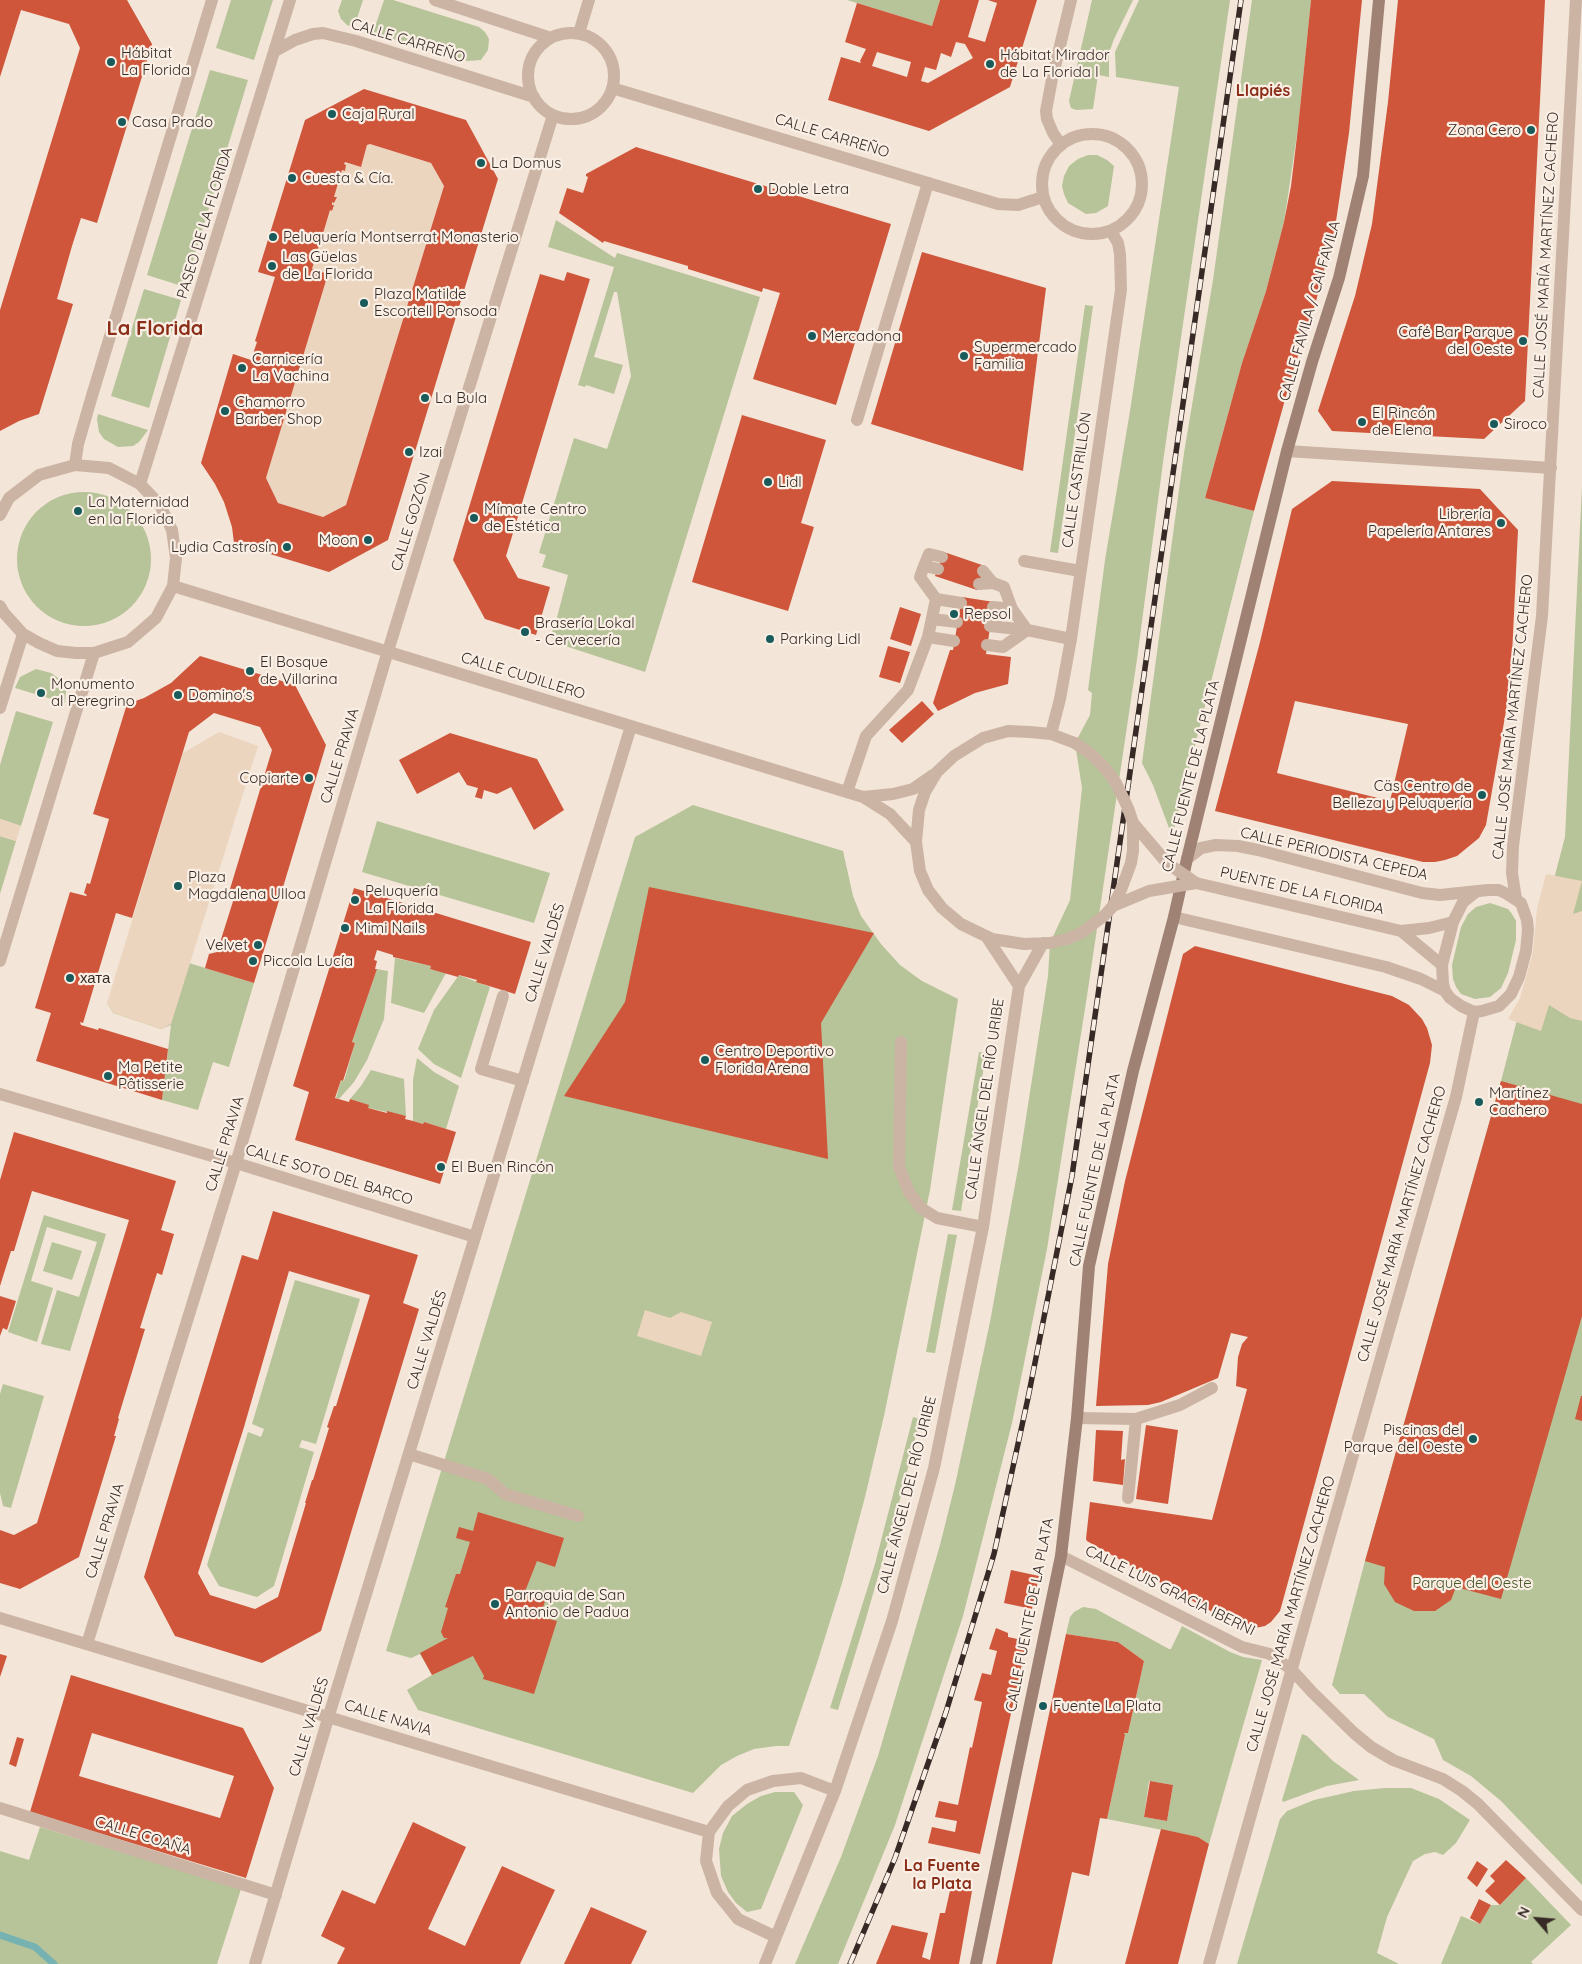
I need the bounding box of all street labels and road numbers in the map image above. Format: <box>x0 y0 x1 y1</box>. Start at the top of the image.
street label: CALLE CARREÑO <box>349 15 467 67</box>
street label: CALLE CARREÑO <box>773 110 891 162</box>
street label: CALLE JOSÉ MARÍA MARTÍNEZ CACHERO <box>1530 111 1562 399</box>
street label: PASEO DE LA FLORIDA <box>173 145 237 301</box>
street label: CALLE FAVILA / CAI FAVILA <box>1276 219 1344 403</box>
street label: CALLE CASTRILLÓN <box>1059 411 1095 549</box>
street label: CALLE GOZÓN <box>388 471 434 573</box>
street label: CALLE JOSÉ MARÍA MARTÍNEZ CACHERO <box>1489 573 1537 861</box>
street label: CALLE CUDILLERO <box>459 649 587 703</box>
street label: CALLE FUENTE DE LA PLATA <box>1158 678 1224 874</box>
street label: CALLE PRAVIA <box>317 706 363 806</box>
street label: CALLE PERIODISTA CEPEDA <box>1238 824 1430 884</box>
street label: PUENTE DE LA FLORIDA <box>1218 863 1386 919</box>
street label: CALLE VALDÉS <box>521 901 569 1005</box>
street label: CALLE ÁNGEL DEL RÍO URIBE <box>962 997 1008 1201</box>
street label: CALLE FUENTE DE LA PLATA <box>1066 1072 1124 1268</box>
street label: CALLE JOSÉ MARÍA MARTÍNEZ CACHERO <box>1354 1084 1450 1364</box>
street label: CALLE PRAVIA <box>202 1094 248 1194</box>
street label: CALLE SOTO DEL BARCO <box>243 1141 415 1209</box>
street label: CALLE VALDÉS <box>403 1288 451 1392</box>
street label: CALLE ÁNGEL DEL RÍO URIBE <box>874 1394 940 1596</box>
street label: CALLE JOSÉ MARÍA MARTÍNEZ CACHERO <box>1243 1474 1339 1754</box>
street label: CALLE PRAVIA <box>82 1481 128 1581</box>
street label: CALLE FUENTE DE LA PLATA <box>1002 1516 1058 1714</box>
street label: CALLE LUIS GRACIA IBERNI <box>1082 1542 1258 1640</box>
street label: CALLE VALDÉS <box>285 1675 333 1779</box>
street label: CALLE NAVIA <box>342 1696 434 1740</box>
street label: CALLE COAÑA <box>93 1813 193 1859</box>

